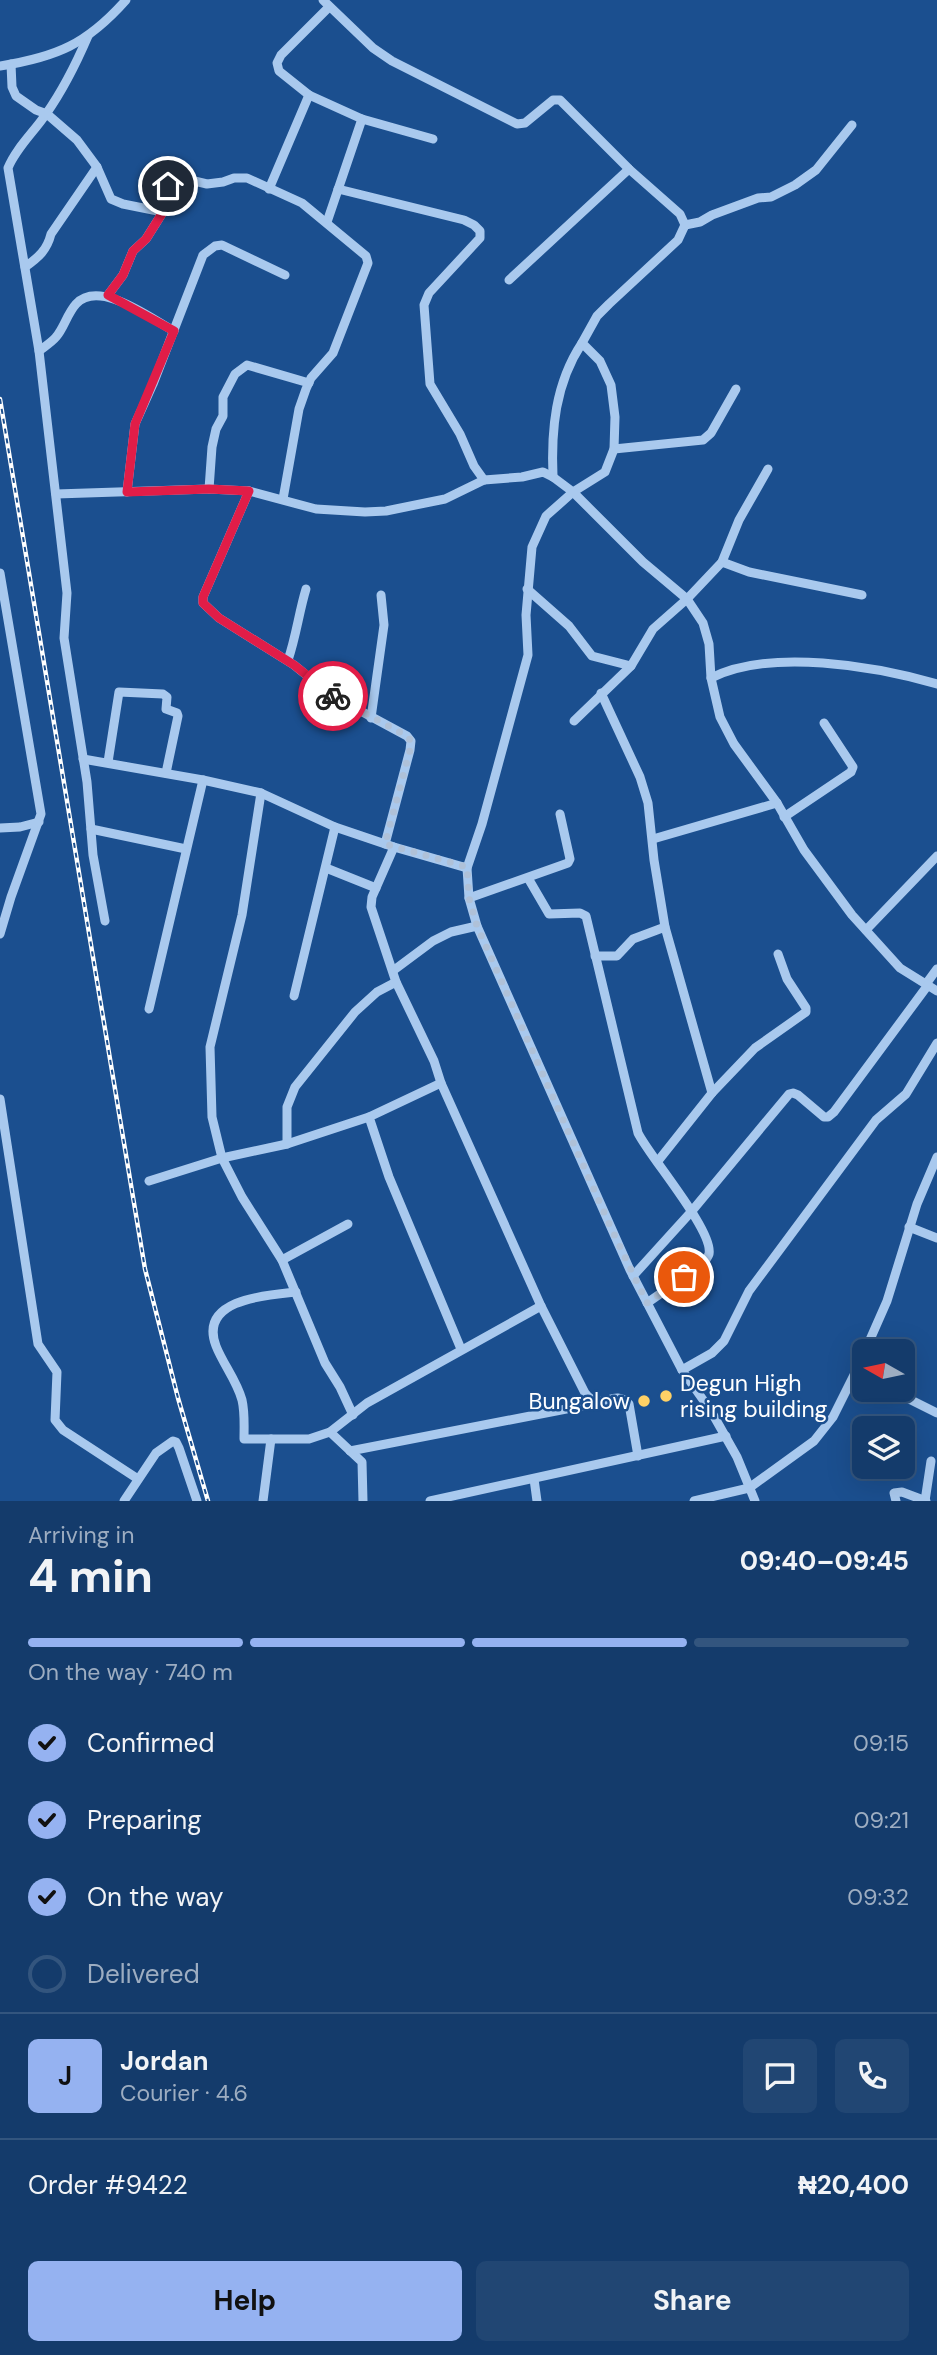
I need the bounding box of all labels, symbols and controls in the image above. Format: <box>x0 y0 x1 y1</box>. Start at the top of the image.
pin <box>138 156 198 216</box>
icon: home <box>149 167 187 205</box>
courier <box>298 661 368 731</box>
icon: bike <box>314 677 352 715</box>
pin <box>654 1247 714 1307</box>
icon: bag <box>665 1258 703 1296</box>
north arrow <box>852 1339 915 1402</box>
map controls <box>852 1339 915 1479</box>
place label: Degun High rising building <box>680 1368 828 1424</box>
place label: Bungalow <box>529 1386 630 1416</box>
marker: Degun High rising building <box>658 1388 674 1404</box>
marker: Bungalow <box>636 1393 652 1409</box>
button: layers <box>852 1416 915 1479</box>
text: Arriving in <box>28 1520 134 1550</box>
text: 09:40–09:45 <box>740 1544 909 1578</box>
text: 4 min <box>28 1546 153 1606</box>
text: On the way · 740 m <box>28 1657 233 1687</box>
icon: check <box>28 1724 66 1762</box>
text: Confirmed <box>87 1726 214 1760</box>
text: 09:15 <box>853 1728 909 1758</box>
icon: check <box>28 1801 66 1839</box>
text: Preparing <box>87 1803 202 1837</box>
text: 09:21 <box>854 1805 909 1835</box>
icon: check <box>28 1878 66 1916</box>
text: On the way <box>87 1880 223 1914</box>
text: 09:32 <box>847 1882 909 1912</box>
text: Delivered <box>87 1957 200 1991</box>
button: chat <box>743 2039 817 2113</box>
button: phone <box>835 2039 909 2113</box>
text: Jordan <box>120 2044 209 2078</box>
text: J <box>58 2059 72 2093</box>
text: Courier · 4.6 <box>120 2078 248 2108</box>
text: Order #9422 <box>28 2168 188 2202</box>
text: ₦20,400 <box>798 2168 909 2202</box>
button: Help <box>28 2261 462 2341</box>
button: Share <box>476 2261 909 2341</box>

